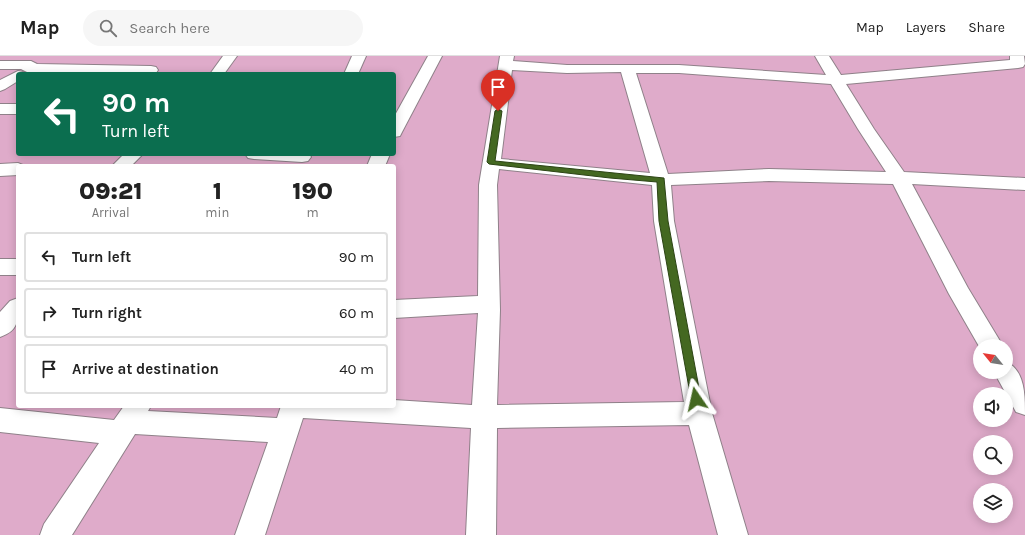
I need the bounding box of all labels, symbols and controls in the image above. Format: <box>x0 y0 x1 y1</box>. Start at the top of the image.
search box <box>83 10 363 46</box>
text: Map <box>20 17 59 39</box>
icon: search <box>97 17 119 39</box>
text: Search here <box>129 19 210 37</box>
text: Map <box>856 19 884 36</box>
text: Layers <box>906 19 946 36</box>
text: Share <box>968 19 1005 36</box>
pin <box>481 70 515 111</box>
icon: arrive <box>487 76 509 98</box>
text: 90 m <box>102 86 170 119</box>
icon: left <box>36 88 88 140</box>
text: Turn left <box>102 120 170 142</box>
text: 09:21 <box>79 177 142 205</box>
text: 1 <box>213 177 222 205</box>
text: 190 <box>292 177 333 205</box>
text: Arrival <box>92 205 130 220</box>
text: min <box>205 205 229 220</box>
text: m <box>307 205 319 220</box>
icon: left <box>38 246 60 268</box>
text: Turn left <box>72 248 131 266</box>
text: 90 m <box>339 248 374 266</box>
icon: right <box>38 302 60 324</box>
text: Turn right <box>72 304 142 322</box>
text: 60 m <box>339 304 374 322</box>
north arrow <box>973 339 1013 379</box>
map controls <box>973 339 1013 523</box>
icon: arrive <box>38 358 60 380</box>
text: Arrive at destination <box>72 360 219 378</box>
text: 40 m <box>339 360 374 378</box>
position arrow <box>675 378 717 420</box>
button: sound <box>973 387 1013 427</box>
button: search <box>973 435 1013 475</box>
button: layers <box>973 483 1013 523</box>

